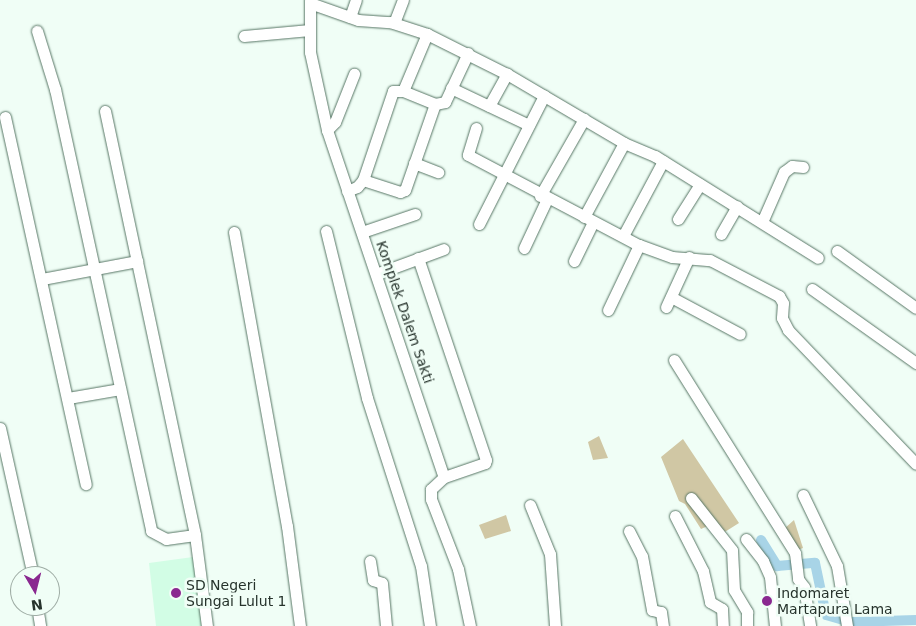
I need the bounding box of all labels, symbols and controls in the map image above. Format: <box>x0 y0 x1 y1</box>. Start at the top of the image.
street label: Komplek Dalem Sakti <box>373 239 437 385</box>
north arrow <box>10 566 60 616</box>
place label: SD Negeri Sungai Lulut 1 <box>186 577 286 610</box>
place label: Indomaret Martapura Lama <box>777 585 893 618</box>
marker: SD Negeri Sungai Lulut 1 <box>170 587 182 599</box>
marker: Indomaret Martapura Lama <box>761 595 773 607</box>
text: N <box>30 596 44 614</box>

